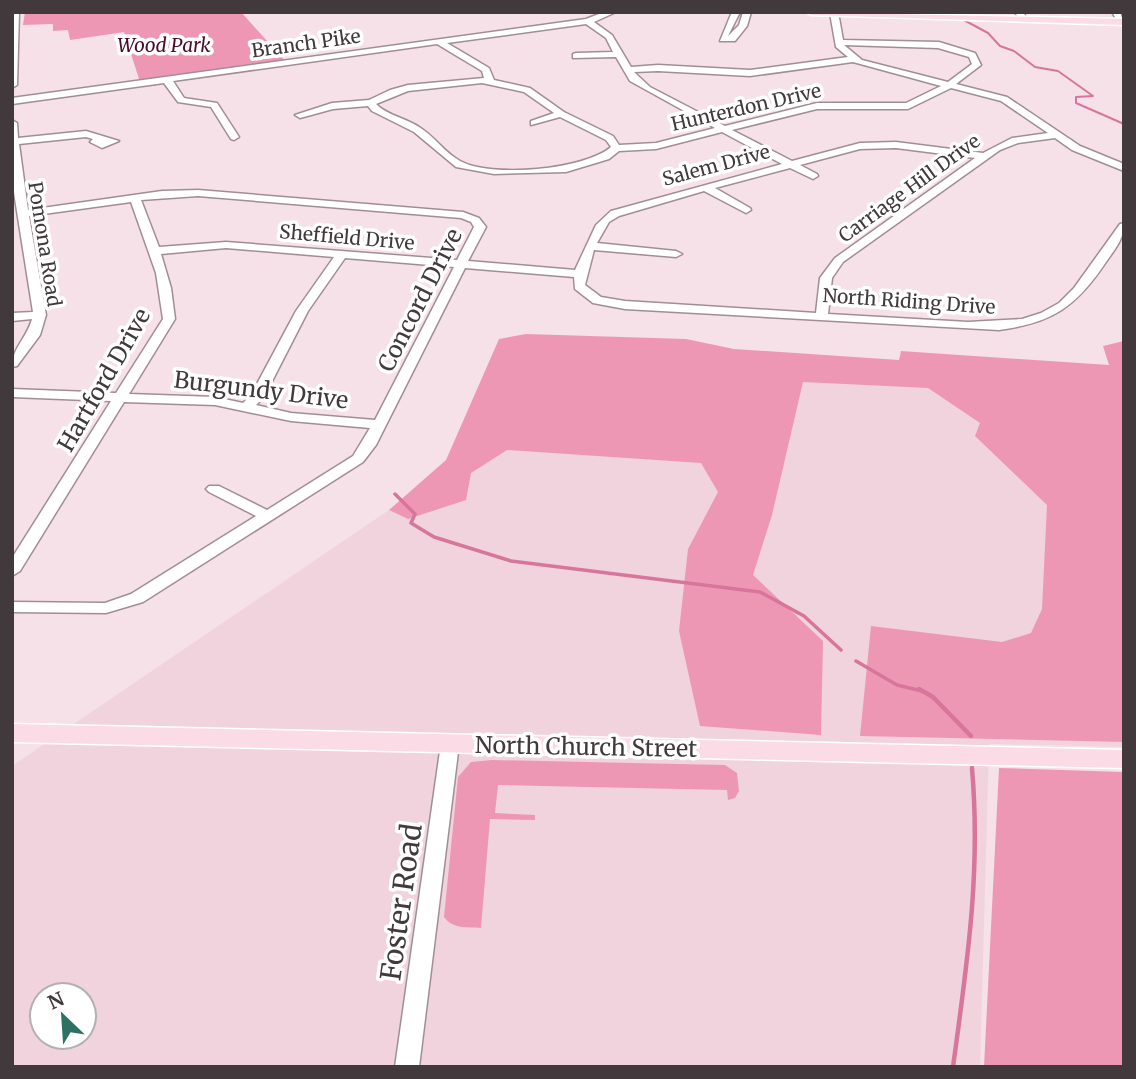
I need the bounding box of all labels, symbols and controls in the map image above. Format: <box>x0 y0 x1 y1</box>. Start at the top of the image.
street label: Branch Pike <box>250 23 362 63</box>
park label: Wood Park <box>117 33 211 57</box>
street label: Hunterdon Drive <box>669 78 823 136</box>
street label: Carriage Hill Drive <box>834 129 984 247</box>
street label: Salem Drive <box>660 139 773 191</box>
street label: Pomona Road <box>23 180 67 308</box>
street label: Sheffield Drive <box>278 219 416 255</box>
street label: Concord Drive <box>371 223 468 376</box>
street label: North Riding Drive <box>822 283 996 319</box>
street label: Hartford Drive <box>51 303 156 457</box>
street label: Burgundy Drive <box>172 364 350 415</box>
street label: North Church Street <box>475 730 697 763</box>
street label: Foster Road <box>372 821 430 983</box>
north arrow <box>28 981 98 1051</box>
text: N <box>44 987 68 1015</box>

